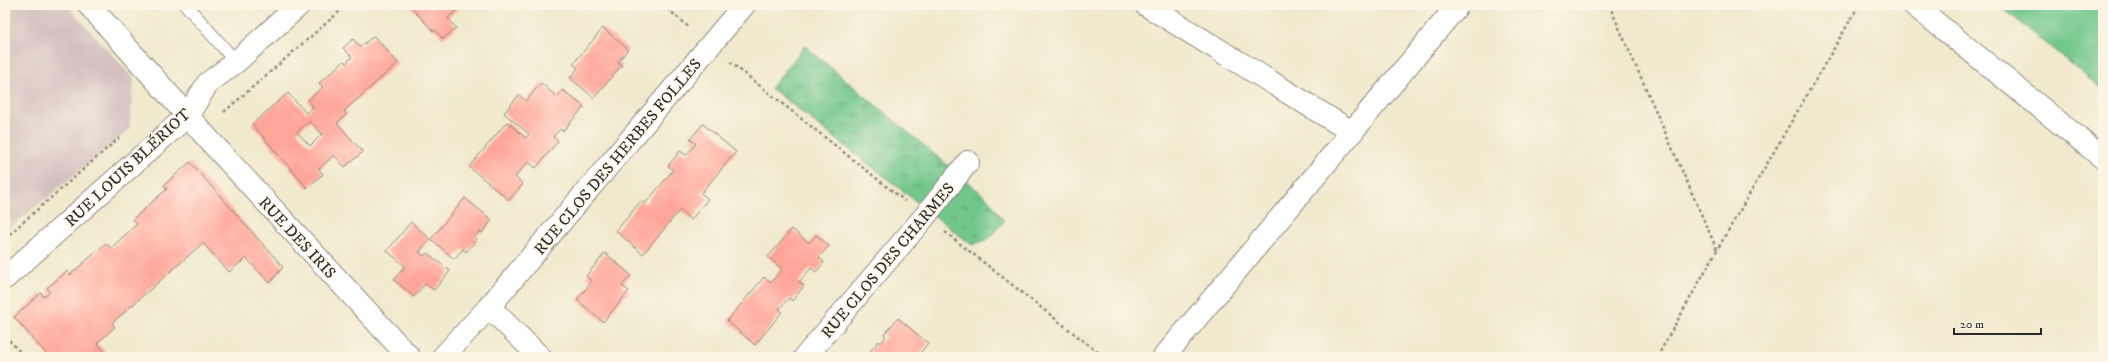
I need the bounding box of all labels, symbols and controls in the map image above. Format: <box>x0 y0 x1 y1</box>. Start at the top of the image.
street label: RUE CLOS DES HERBES FOLLES <box>530 54 706 259</box>
street label: RUE LOUIS BLÉRIOT <box>61 104 195 231</box>
street label: RUE CLOS DES CHARMES <box>817 179 959 343</box>
street label: RUE DES IRIS <box>254 193 340 283</box>
scale bar <box>1954 310 2041 336</box>
text: 20 m <box>1960 317 1984 332</box>

